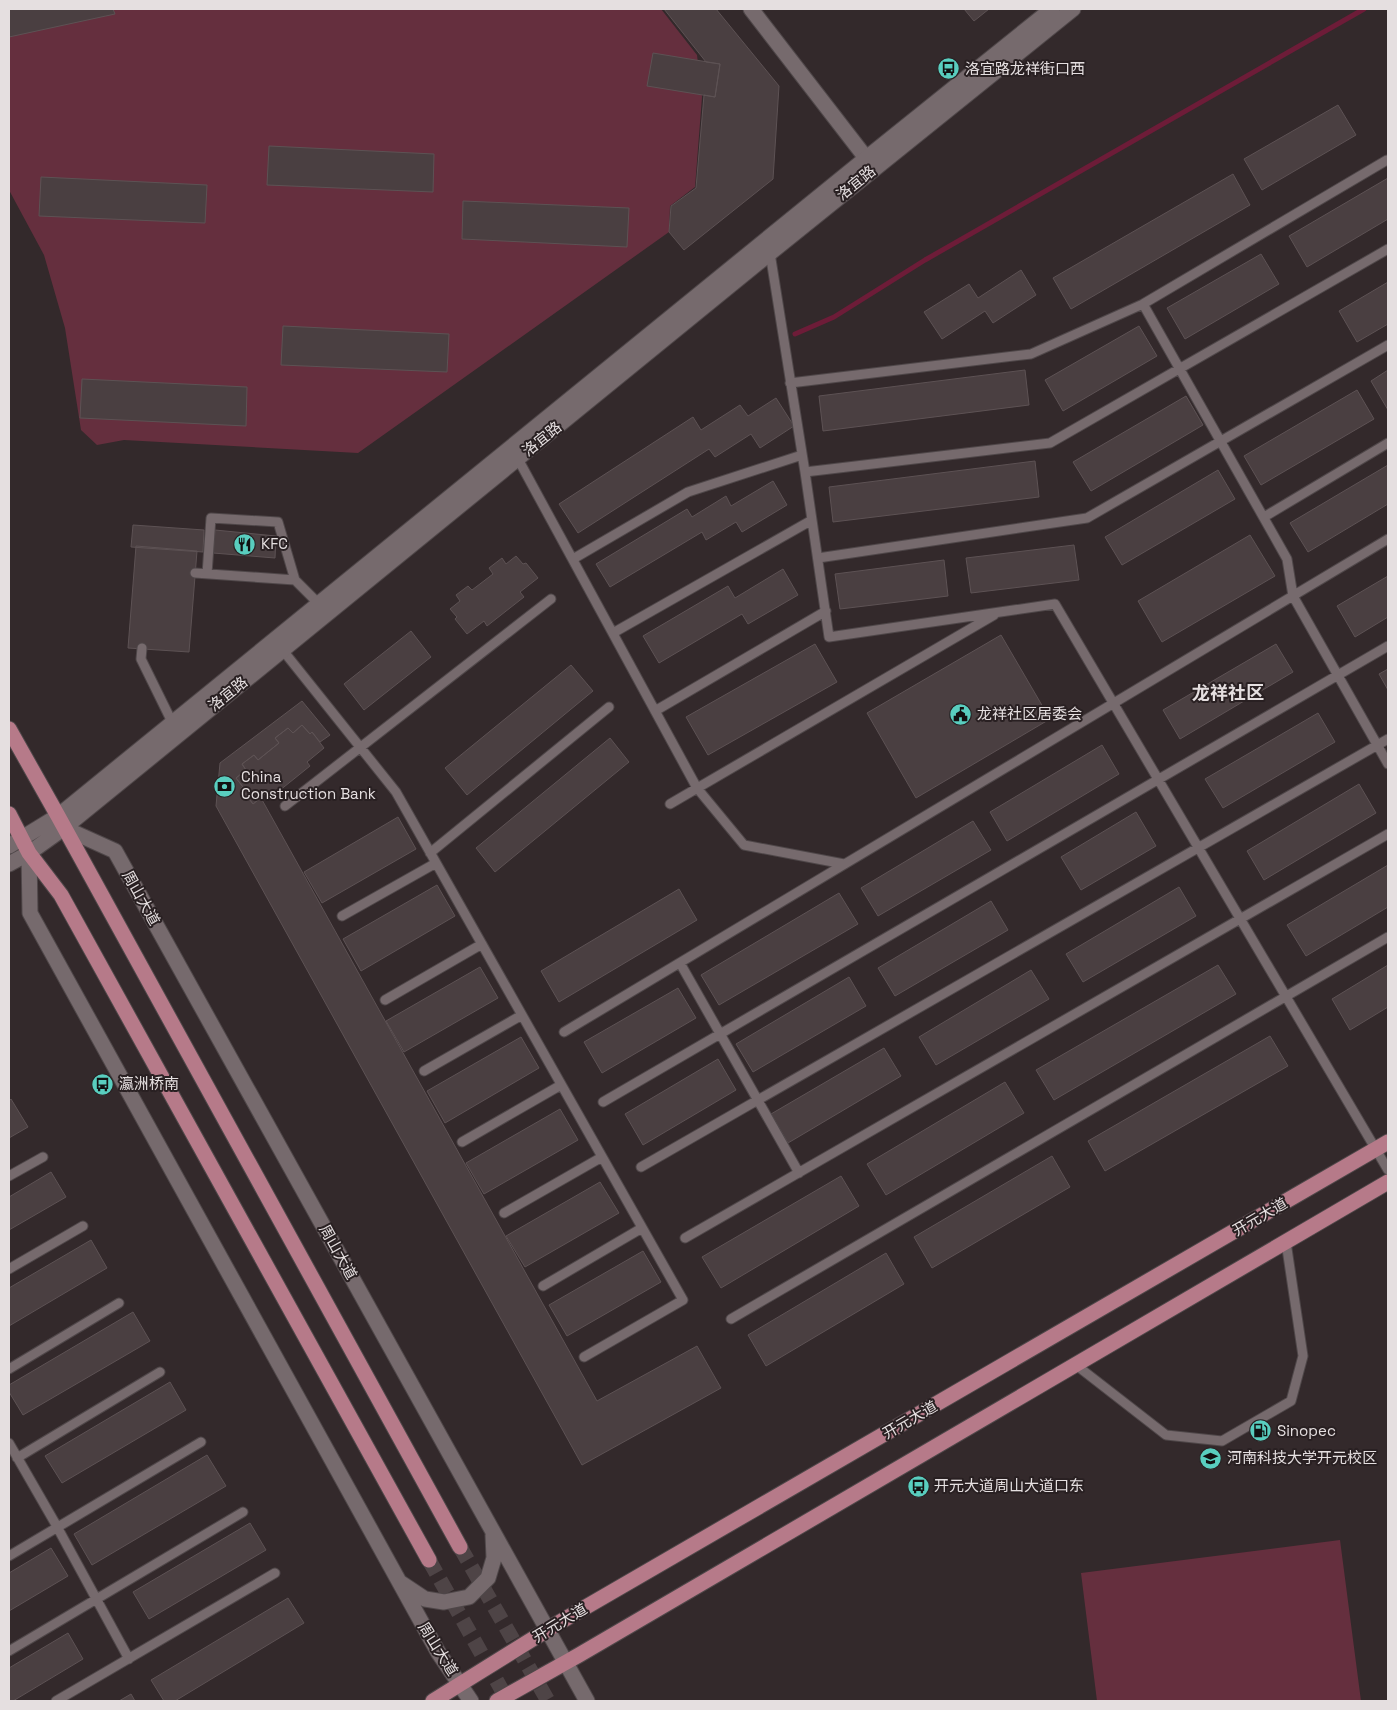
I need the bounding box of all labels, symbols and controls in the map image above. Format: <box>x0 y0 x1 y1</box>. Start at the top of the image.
bus stop icon: 洛宜路龙祥街口西 <box>937 57 961 81</box>
place label: 洛宜路龙祥街口西 <box>965 59 1085 78</box>
street label: 洛宜路 <box>832 161 879 204</box>
street label: 洛宜路 <box>518 417 565 460</box>
restaurant icon: KFC <box>233 532 257 556</box>
place label: KFC <box>261 534 288 553</box>
street label: 洛宜路 <box>204 672 251 715</box>
district label: 龙祥社区 <box>1192 681 1264 704</box>
public building icon: 龙祥社区居委会 <box>949 702 973 726</box>
place label: 龙祥社区居委会 <box>977 704 1082 723</box>
place label: China Construction Bank <box>241 767 376 803</box>
bank icon: China Construction Bank <box>213 774 237 798</box>
street label: 周山大道 <box>119 867 164 929</box>
bus stop icon: 瀛洲桥南 <box>91 1072 115 1096</box>
place label: 瀛洲桥南 <box>119 1074 179 1093</box>
street label: 开元大道 <box>1229 1193 1290 1240</box>
street label: 周山大道 <box>316 1221 361 1283</box>
street label: 开元大道 <box>879 1396 940 1443</box>
fuel station icon: Sinopec <box>1249 1419 1273 1443</box>
place label: Sinopec <box>1277 1421 1336 1440</box>
school or university icon: 河南科技大学开元校区 <box>1199 1446 1223 1470</box>
place label: 河南科技大学开元校区 <box>1227 1448 1377 1467</box>
bus stop icon: 开元大道周山大道口东 <box>906 1474 930 1498</box>
place label: 开元大道周山大道口东 <box>934 1476 1084 1495</box>
street label: 开元大道 <box>529 1599 590 1646</box>
street label: 周山大道 <box>414 1618 462 1679</box>

